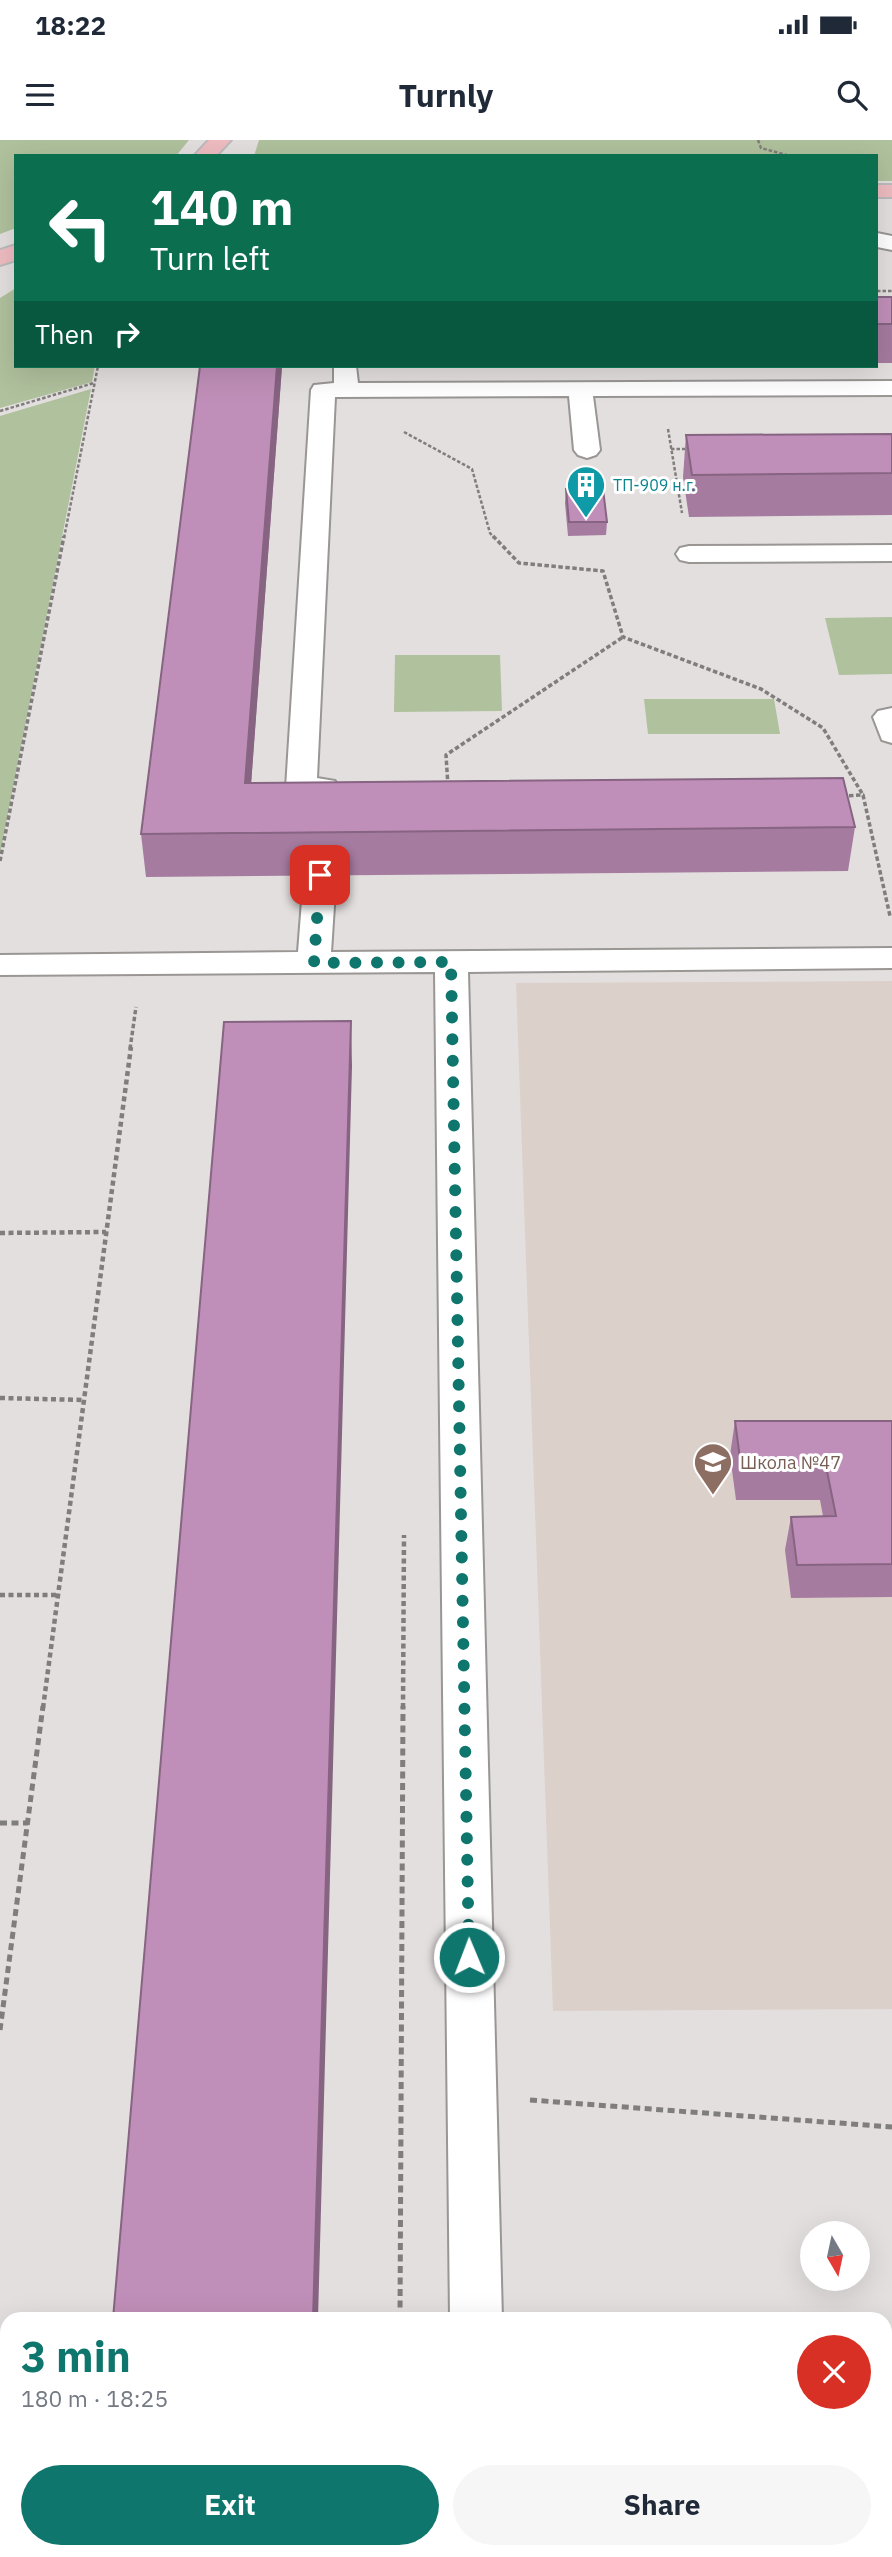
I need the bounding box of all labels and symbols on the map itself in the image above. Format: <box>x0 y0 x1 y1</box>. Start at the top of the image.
building icon: ТП-909 н.г. <box>565 464 607 519</box>
place label: ТП-909 н.г. <box>613 475 696 495</box>
pin <box>290 845 350 905</box>
school or university icon: Школа №47 <box>692 1441 734 1496</box>
place label: Школа №47 <box>740 1451 841 1474</box>
position arrow <box>432 1920 506 1994</box>
north arrow <box>800 2221 870 2291</box>

